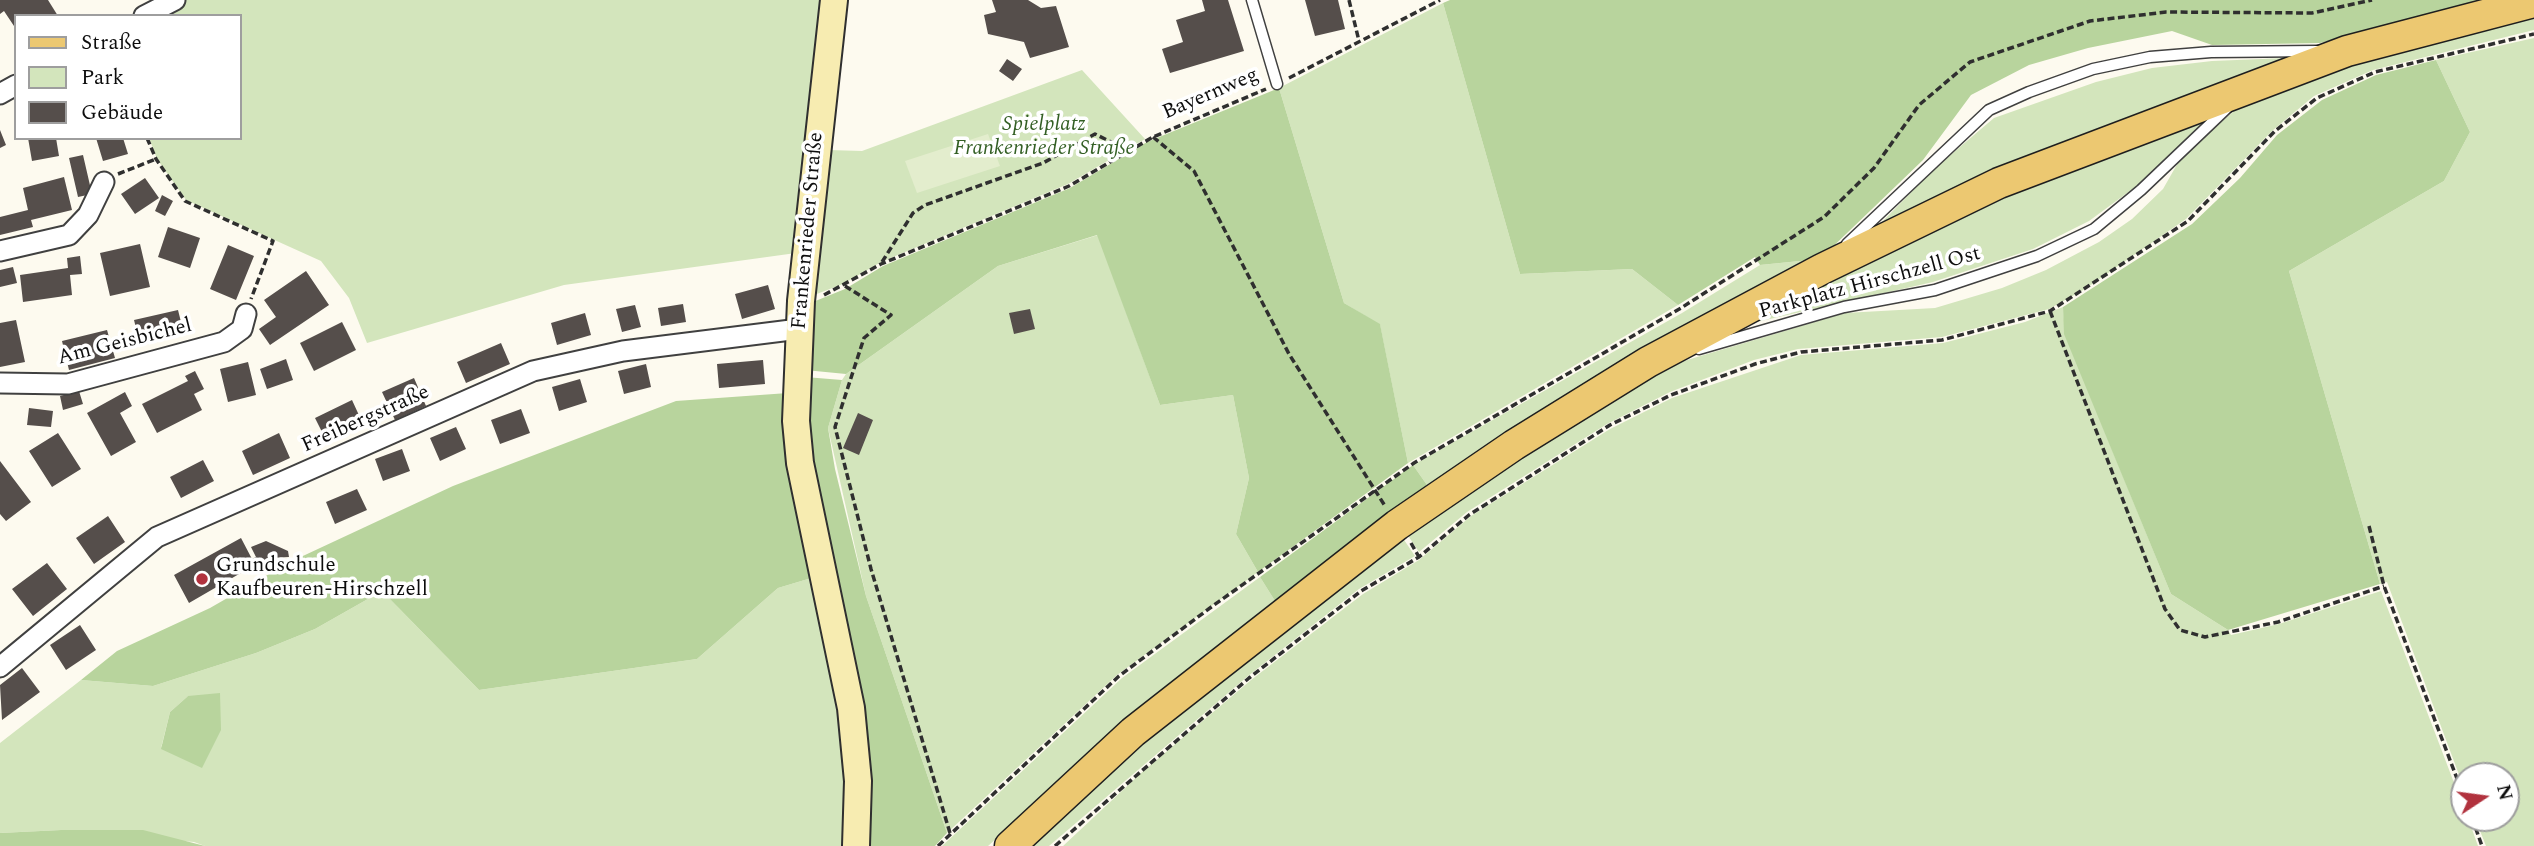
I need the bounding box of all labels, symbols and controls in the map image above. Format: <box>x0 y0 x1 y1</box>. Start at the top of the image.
legend <box>14 14 242 140</box>
text: Straße <box>81 27 142 59</box>
text: Park <box>81 62 124 94</box>
street label: Bayernweg <box>1159 63 1263 127</box>
text: Gebäude <box>81 97 163 129</box>
park label: Spielplatz Frankenrieder Straße <box>953 113 1135 163</box>
street label: Frankenrieder Straße <box>788 131 830 331</box>
street label: Parkplatz Hirschzell Ost <box>1756 242 1984 326</box>
street label: Am Geisbichel <box>55 314 195 372</box>
street label: Freibergstraße <box>298 381 434 459</box>
place label: Grundschule Kaufbeuren-Hirschzell <box>216 554 428 604</box>
marker: Grundschule Kaufbeuren-Hirschzell <box>194 571 210 587</box>
north arrow <box>2450 762 2520 832</box>
text: N <box>2488 782 2520 803</box>

